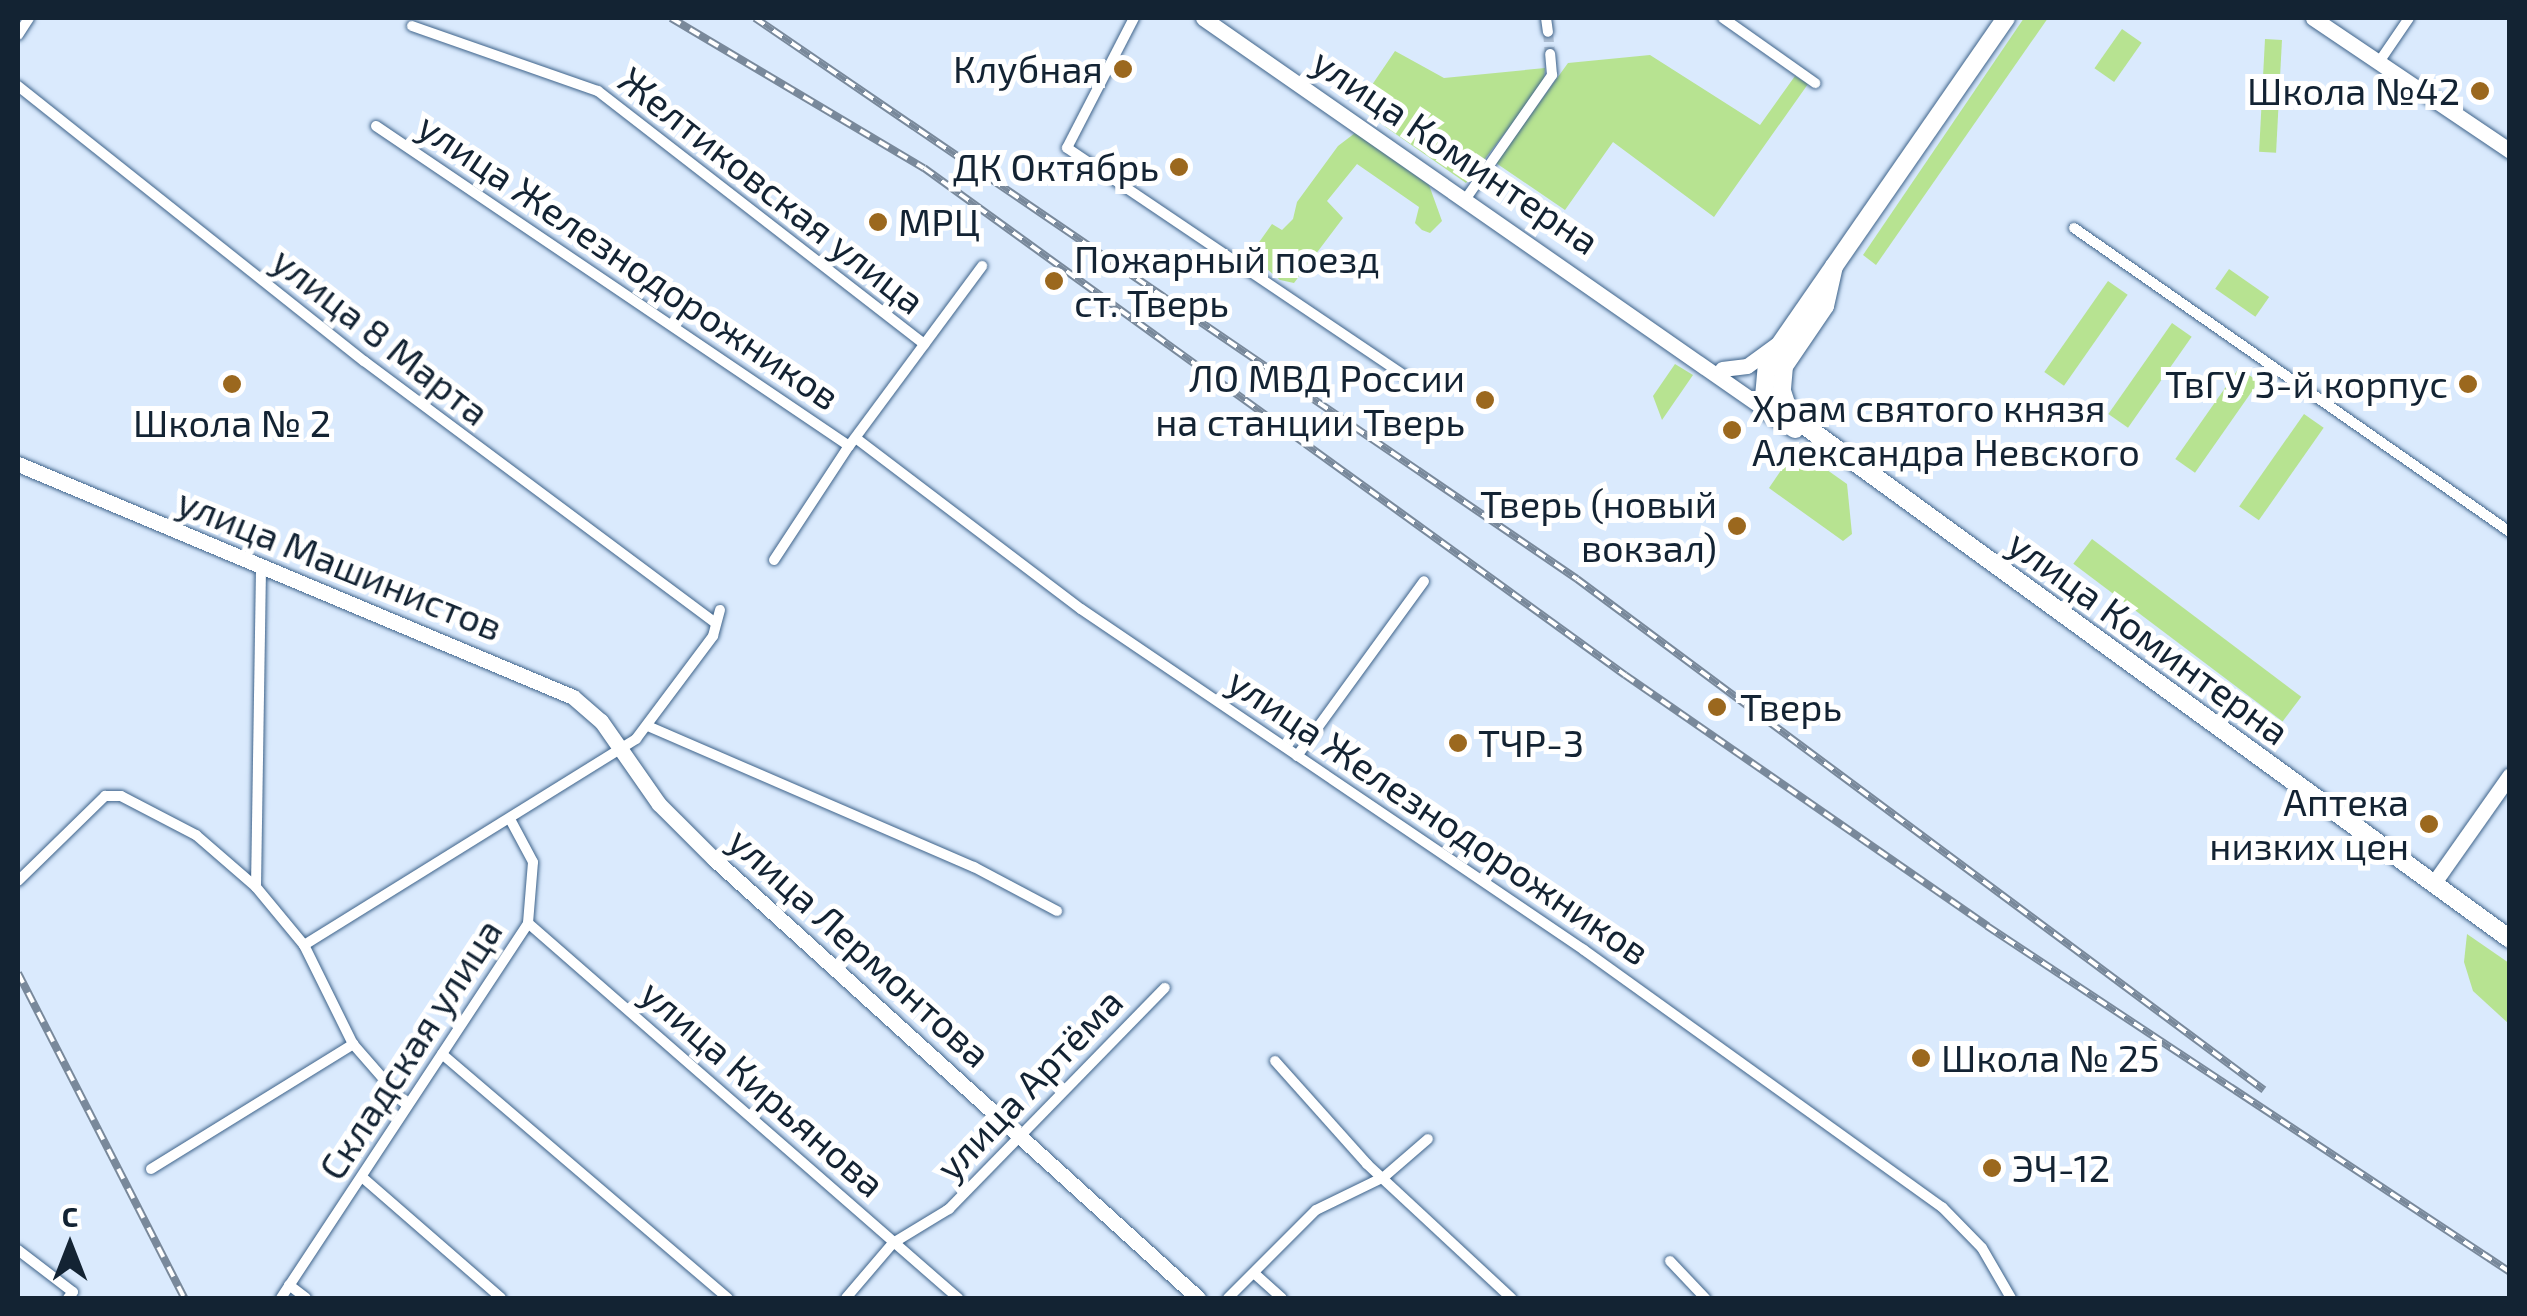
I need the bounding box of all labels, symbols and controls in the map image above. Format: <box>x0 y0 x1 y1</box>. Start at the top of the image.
street label: улица Коминтерна <box>1304 38 1608 264</box>
place label: Клубная <box>953 46 1103 92</box>
street label: Желтиковская улица <box>610 57 934 323</box>
marker: Клубная <box>1112 58 1134 80</box>
place label: Школа №42 <box>2247 68 2460 114</box>
marker: Школа №42 <box>2469 80 2491 102</box>
street label: улица Железнодорожников <box>410 103 848 419</box>
place label: ДК Октябрь <box>953 144 1159 190</box>
marker: ДК Октябрь <box>1168 156 1190 178</box>
place label: МРЦ <box>898 199 980 245</box>
marker: МРЦ <box>867 211 889 233</box>
place label: Пожарный поезд ст. Тверь <box>1074 236 1379 326</box>
street label: улица 8 Марта <box>264 237 498 435</box>
marker: Пожарный поезд ст. Тверь <box>1043 270 1065 292</box>
place label: ЛО МВД России на станции Тверь <box>1155 355 1465 444</box>
place label: ТвГУ 3-й корпус <box>2165 361 2448 407</box>
marker: Школа № 2 <box>221 373 243 395</box>
marker: ТвГУ 3-й корпус <box>2457 373 2479 395</box>
place label: Храм святого князя Александра Невского <box>1752 385 2140 474</box>
marker: ЛО МВД России на станции Тверь <box>1474 389 1496 411</box>
place label: Школа № 2 <box>133 400 331 446</box>
marker: Храм святого князя Александра Невского <box>1721 419 1743 441</box>
street label: улица Машинистов <box>171 478 509 650</box>
place label: Тверь (новый вокзал) <box>1480 481 1717 570</box>
marker: Тверь (новый вокзал) <box>1726 515 1748 537</box>
street label: улица Коминтерна <box>2000 520 2298 754</box>
street label: улица Железнодорожников <box>1220 658 1658 974</box>
place label: Тверь <box>1740 684 1842 730</box>
marker: Тверь <box>1704 694 1730 720</box>
place label: ТЧР-3 <box>1478 720 1584 766</box>
marker: ТЧР-3 <box>1447 732 1469 754</box>
place label: Аптека низких цен <box>2209 779 2409 868</box>
marker: Аптека низких цен <box>2418 813 2440 835</box>
street label: улица Лермонтова <box>720 818 1000 1076</box>
street label: Складская улица <box>309 910 511 1188</box>
street label: улица Кирьянова <box>632 970 894 1206</box>
street label: улица Артёма <box>926 979 1132 1189</box>
place label: Школа № 25 <box>1941 1035 2159 1081</box>
marker: Школа № 25 <box>1910 1047 1932 1069</box>
place label: ЭЧ-12 <box>2012 1145 2110 1191</box>
marker: ЭЧ-12 <box>1981 1157 2003 1179</box>
north arrow <box>20 1196 120 1296</box>
text: С <box>62 1199 78 1233</box>

